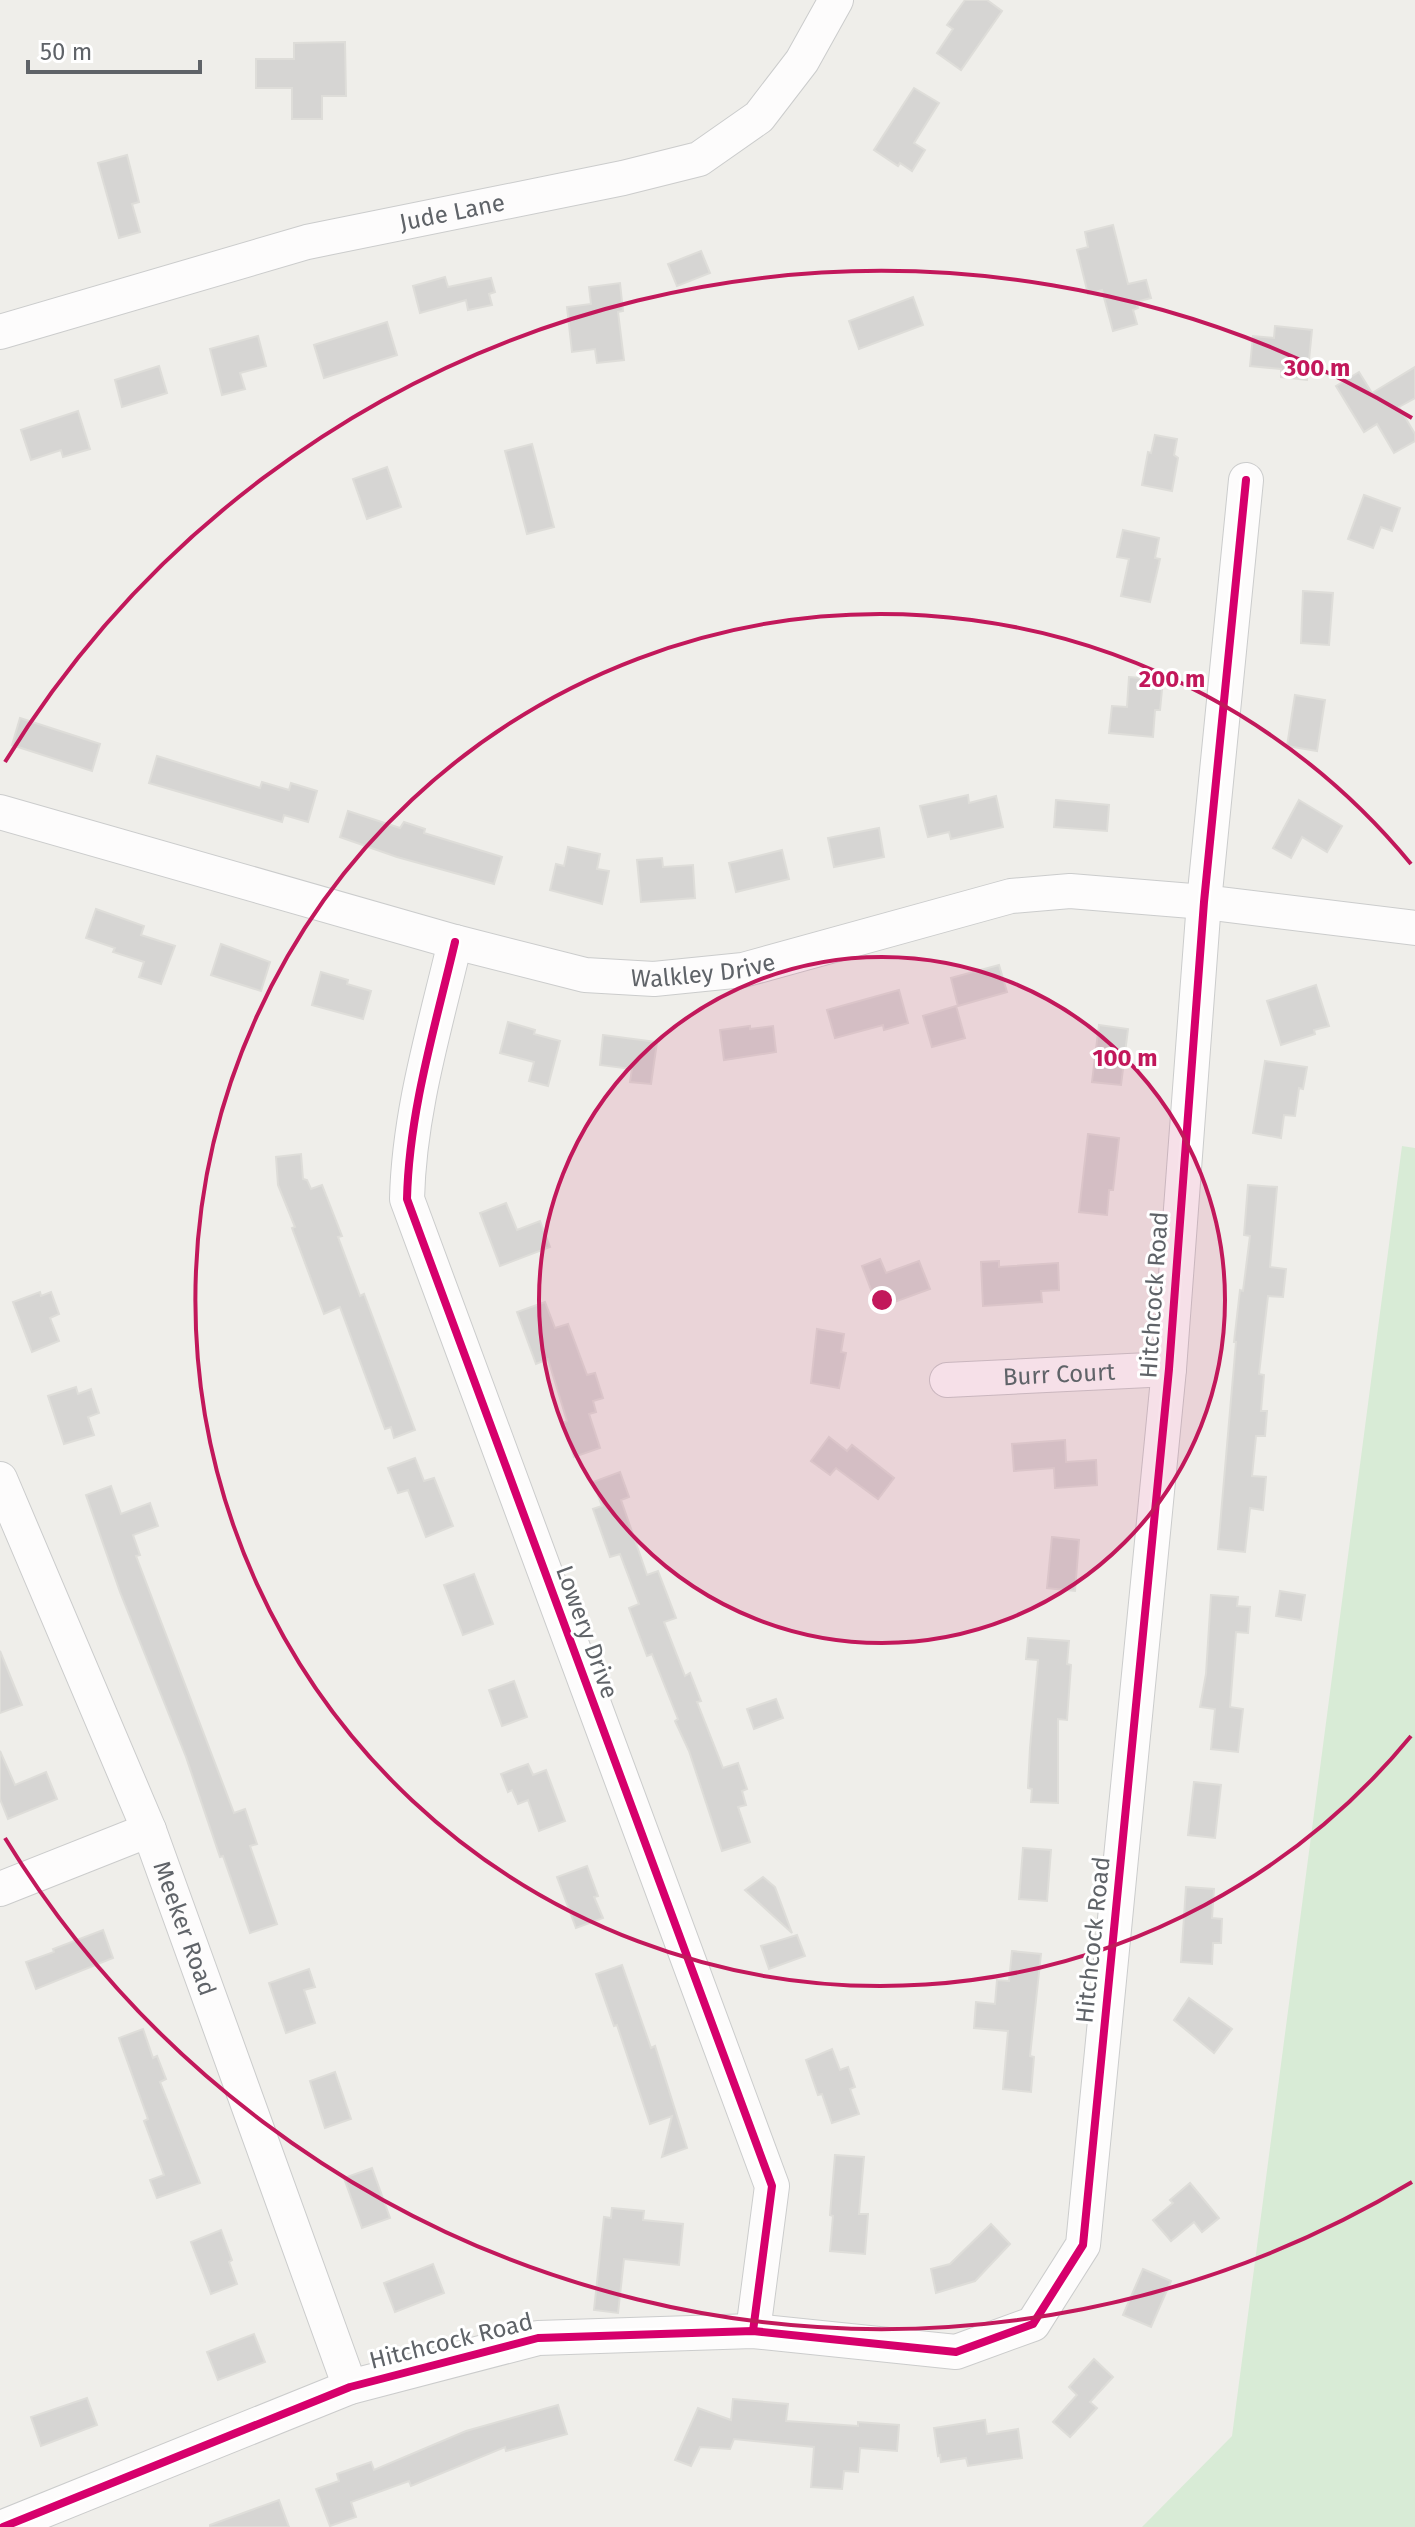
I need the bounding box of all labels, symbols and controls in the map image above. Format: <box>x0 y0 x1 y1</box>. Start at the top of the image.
scale bar <box>28 24 200 74</box>
text: 50 m <box>40 38 92 66</box>
street label: Jude Lane <box>397 188 507 237</box>
text: 300 m <box>1283 354 1350 382</box>
text: 200 m <box>1139 665 1205 693</box>
street label: Walkley Drive <box>630 948 778 993</box>
text: 100 m <box>1092 1044 1158 1072</box>
street label: Hitchcock Road <box>1134 1211 1174 1379</box>
centre of rings <box>868 1286 896 1314</box>
street label: Burr Court <box>1002 1358 1116 1391</box>
street label: Lowery Drive <box>550 1562 624 1702</box>
street label: Hitchcock Road <box>1070 1855 1116 2025</box>
street label: Meeker Road <box>147 1857 222 2000</box>
street label: Hitchcock Road <box>366 2307 536 2375</box>

